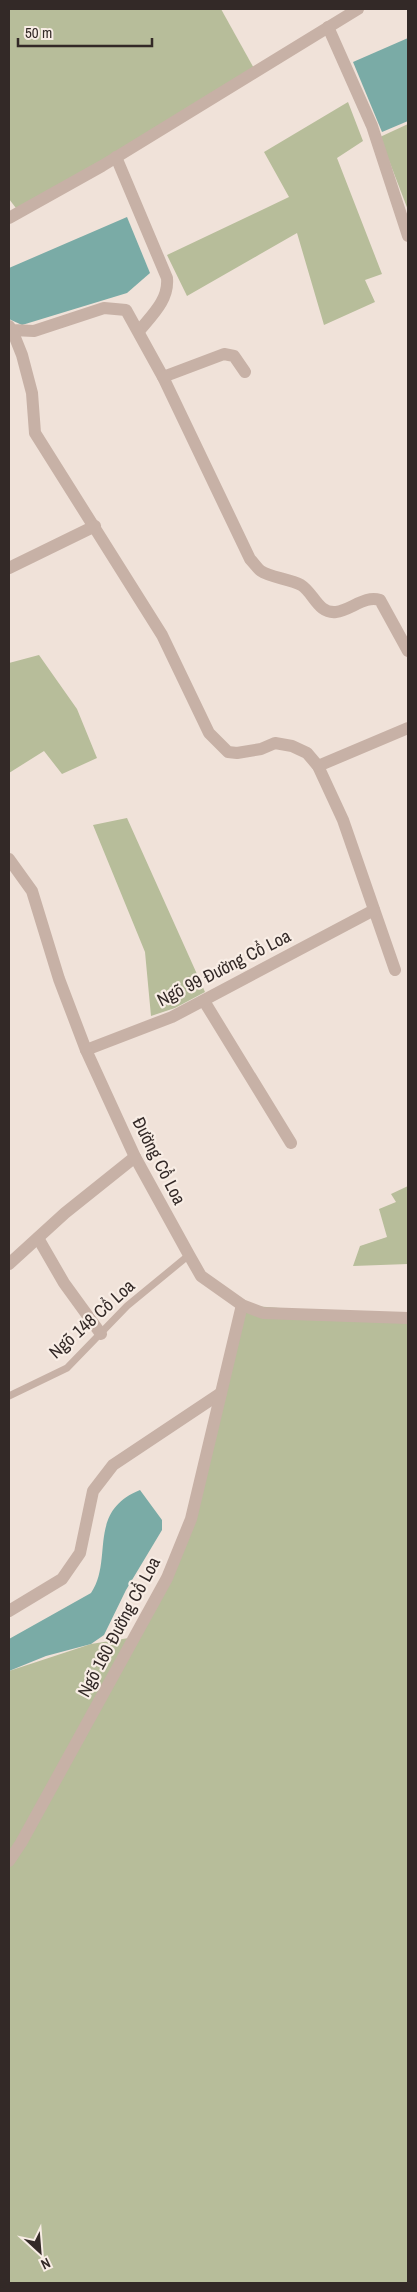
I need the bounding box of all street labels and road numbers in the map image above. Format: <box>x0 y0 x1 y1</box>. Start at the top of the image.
street label: Ngõ 99 Đường Cổ Loa <box>153 923 295 1012</box>
street label: Đường Cổ Loa <box>127 1113 192 1209</box>
street label: Ngõ 148 Cổ Loa <box>43 1273 140 1364</box>
street label: Ngõ 160 Đường Cổ Loa <box>71 1552 166 1701</box>

